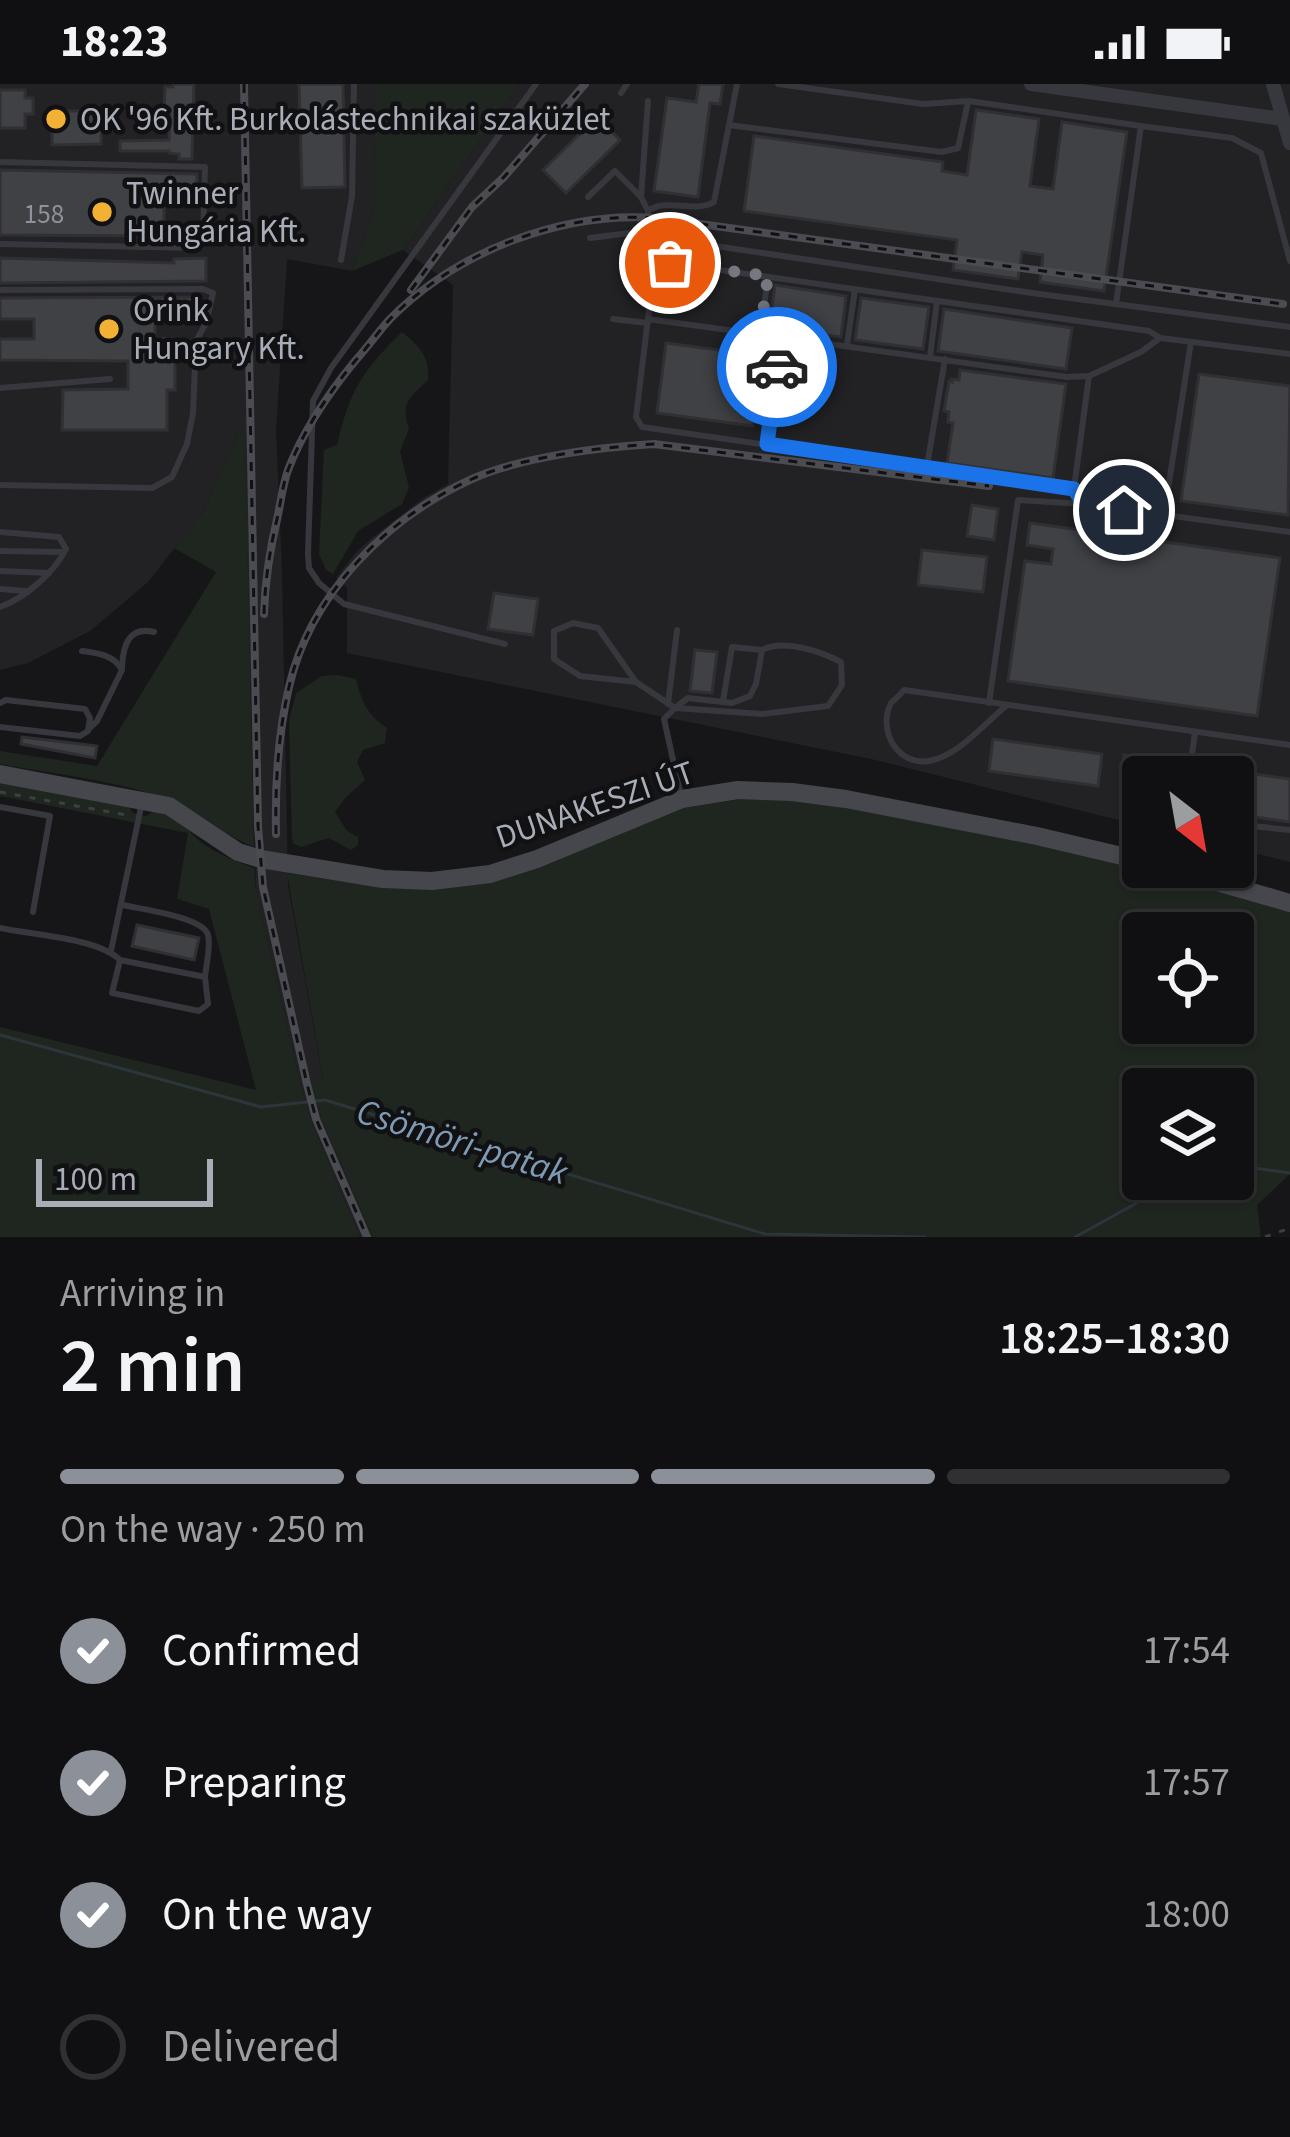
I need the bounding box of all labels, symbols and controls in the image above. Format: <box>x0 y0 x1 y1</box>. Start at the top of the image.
text: 18:23 <box>60 10 169 74</box>
place label: OK '96 Kft. Burkolástechnikai szaküzlet <box>80 96 610 143</box>
marker: OK '96 Kft. Burkolástechnikai szaküzlet <box>43 106 69 132</box>
place label: Twinner Hungária Kft. <box>126 170 306 255</box>
house number: 158 <box>24 195 64 234</box>
marker: Twinner Hungária Kft. <box>89 199 115 225</box>
pin <box>619 212 721 314</box>
icon: bag <box>637 230 703 296</box>
place label: Orink Hungary Kft. <box>133 287 305 372</box>
courier <box>717 307 837 427</box>
marker: Orink Hungary Kft. <box>96 316 122 342</box>
icon: car <box>744 334 810 400</box>
pin <box>1073 459 1175 561</box>
icon: home <box>1091 477 1157 543</box>
street label: DUNAKESZI ÚT <box>489 749 701 861</box>
north arrow <box>1122 756 1254 888</box>
map controls <box>1122 756 1254 1200</box>
button: locate <box>1122 912 1254 1044</box>
button: layers <box>1122 1068 1254 1200</box>
water label: Csömöri-patak <box>350 1086 574 1198</box>
scale bar <box>36 1153 213 1206</box>
text: 100 m <box>54 1156 137 1203</box>
text: Arriving in <box>60 1266 225 1322</box>
text: 18:25–18:30 <box>999 1307 1230 1371</box>
text: 2 min <box>60 1311 245 1422</box>
text: On the way · 250 m <box>60 1502 366 1558</box>
icon: check <box>60 1618 126 1684</box>
text: Confirmed <box>162 1619 361 1683</box>
text: 17:54 <box>1143 1623 1230 1679</box>
icon: check <box>60 1750 126 1816</box>
text: Preparing <box>162 1751 346 1815</box>
text: 17:57 <box>1143 1755 1230 1811</box>
icon: check <box>60 1882 126 1948</box>
text: On the way <box>162 1883 372 1947</box>
text: 18:00 <box>1143 1887 1230 1943</box>
text: Delivered <box>162 2015 340 2079</box>

